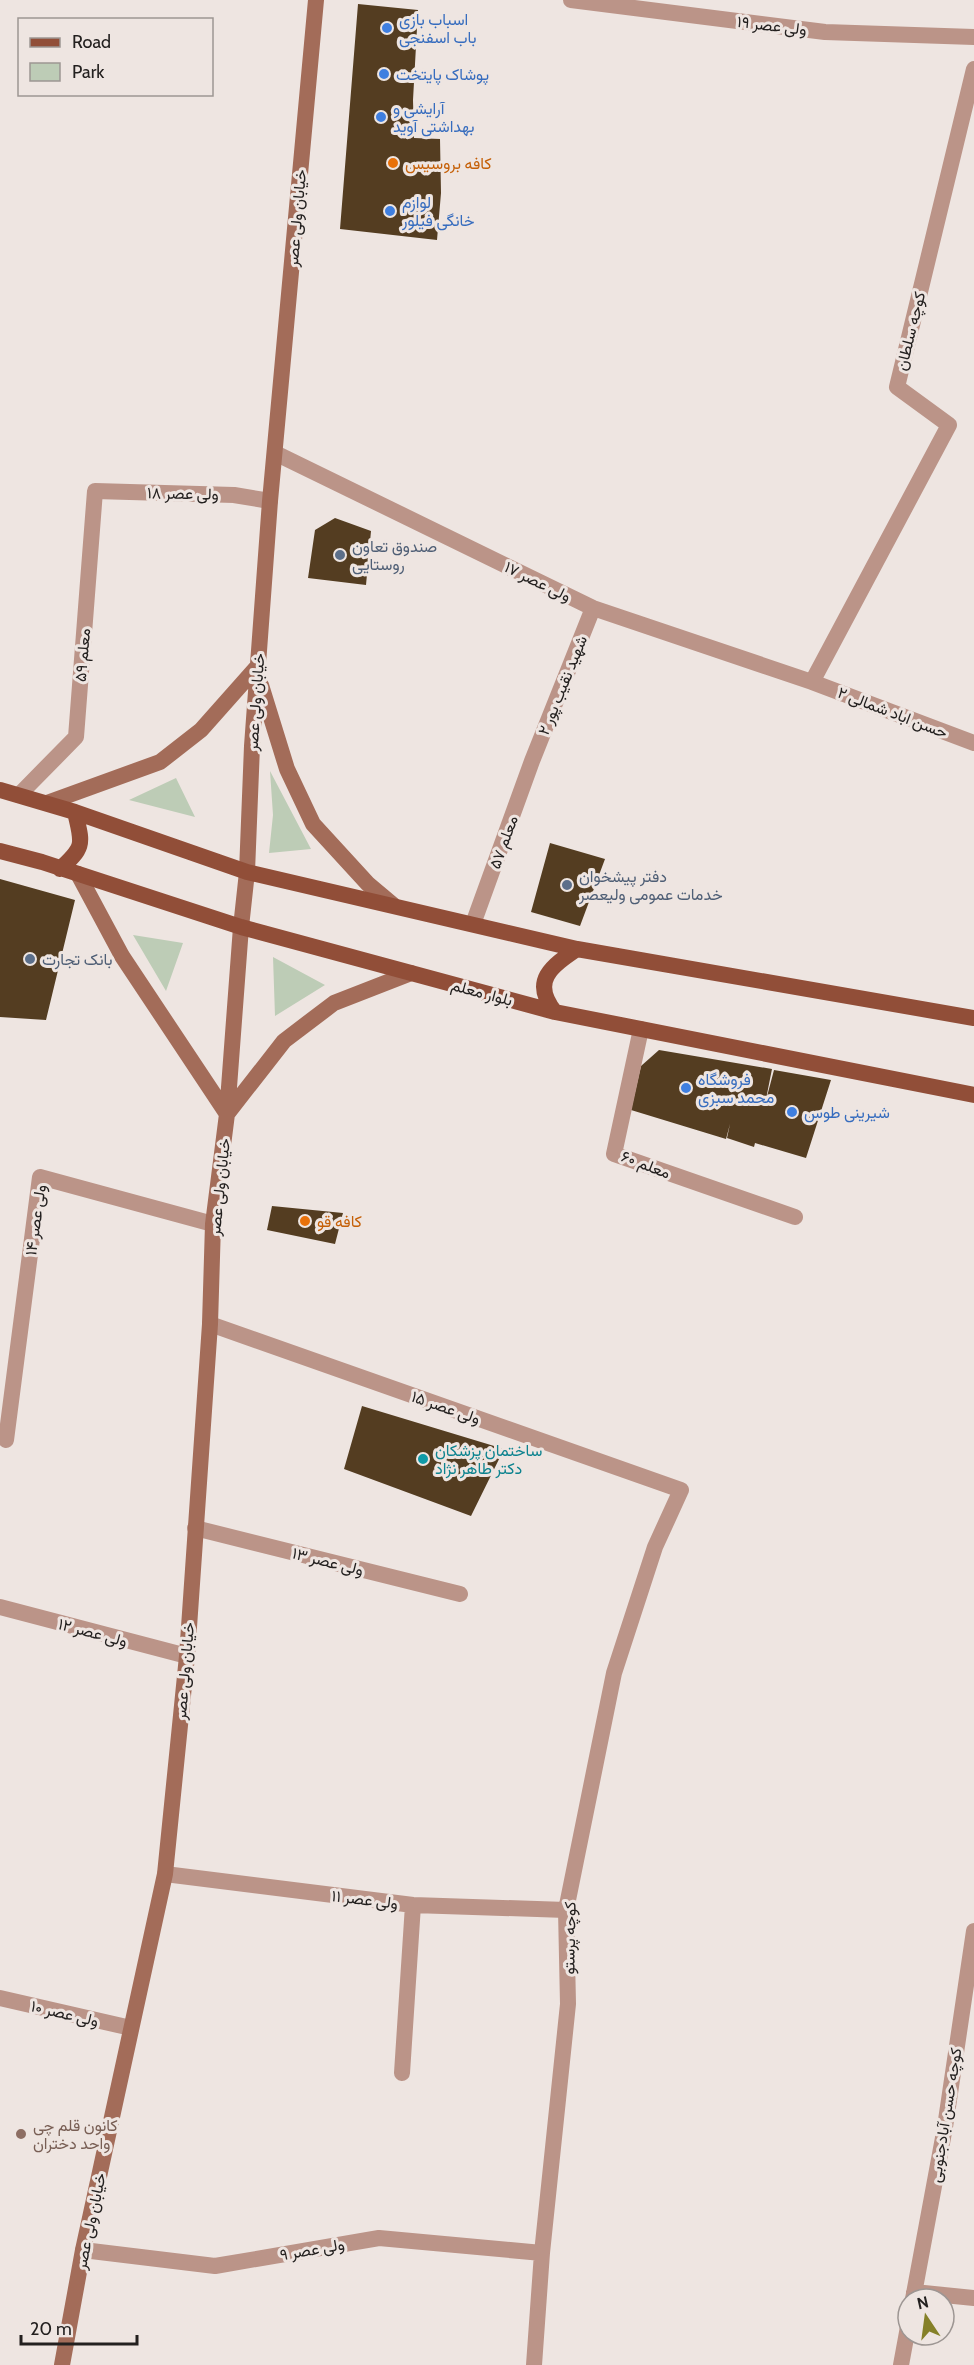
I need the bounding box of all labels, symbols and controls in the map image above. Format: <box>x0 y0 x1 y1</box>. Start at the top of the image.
place label: اسباب بازی باب اسفنجی <box>399 10 476 48</box>
street label: ولی عصر ۱۹ <box>736 12 808 40</box>
legend <box>18 18 213 96</box>
marker: اسباب بازی باب اسفنجی <box>380 21 394 35</box>
text: Road <box>72 31 111 53</box>
text: Park <box>72 61 105 83</box>
place label: پوشاک پایتخت <box>396 65 489 86</box>
marker: پوشاک پایتخت <box>377 67 391 81</box>
place label: آرایشی و بهداشتی آوید <box>393 99 475 137</box>
marker: آرایشی و بهداشتی آوید <box>374 110 388 124</box>
place label: کافه بروسیس <box>405 154 491 174</box>
marker: کافه بروسیس <box>386 156 400 170</box>
street label: خیابان ولی عصر <box>283 168 311 269</box>
place label: لوازم خانگی فیلور <box>401 193 475 231</box>
marker: لوازم خانگی فیلور <box>383 204 397 218</box>
street label: کوچه سلطان <box>892 290 931 373</box>
street label: ولی عصر ۱۸ <box>147 483 219 505</box>
place label: صندوق تعاون روستایی <box>352 537 437 575</box>
marker: صندوق تعاون روستایی <box>333 548 347 562</box>
street label: ولی عصر ۱۷ <box>501 557 574 607</box>
street label: معلم ۵۹ <box>71 627 95 683</box>
street label: شهید نقیب پور ۲ <box>534 633 593 739</box>
street label: خیابان ولی عصر <box>243 652 269 753</box>
street label: حسن اباد شمالی ۲ <box>835 683 951 743</box>
street label: معلم ۵۷ <box>485 813 523 872</box>
place label: دفتر پیشخوان خدمات عمومی ولیعصر <box>578 867 723 905</box>
marker: دفتر پیشخوان خدمات عمومی ولیعصر <box>560 878 574 892</box>
place label: بانک تجارت <box>42 950 112 970</box>
marker: بانک تجارت <box>23 952 37 966</box>
street label: بلوار معلم <box>449 975 515 1011</box>
place label: فروشگاه محمد سبزی <box>698 1070 774 1108</box>
marker: فروشگاه محمد سبزی <box>679 1081 693 1095</box>
place label: شیرینی طوس <box>804 1103 890 1123</box>
marker: شیرینی طوس <box>785 1105 799 1119</box>
street label: خیابان ولی عصر <box>205 1137 235 1238</box>
street label: معلم ۶۰ <box>618 1146 673 1183</box>
street label: ولی عصر ۱۴ <box>21 1183 51 1257</box>
place label: کافه قو <box>317 1212 362 1232</box>
marker: کافه قو <box>298 1214 312 1228</box>
street label: ولی عصر ۱۵ <box>409 1387 483 1429</box>
place label: ساختمان پزشکان دکتر طاهر نژاد <box>435 1441 542 1479</box>
marker: ساختمان پزشکان دکتر طاهر نژاد <box>416 1452 430 1466</box>
street label: ولی عصر ۱۳ <box>290 1543 365 1580</box>
street label: ولی عصر ۱۲ <box>56 1614 129 1652</box>
street label: خیابان ولی عصر <box>171 1621 199 1722</box>
street label: ولی عصر ۱۱ <box>330 1886 399 1914</box>
street label: کوچه پرستو <box>559 1901 582 1975</box>
street label: ولی عصر ۱۰ <box>29 1996 101 2031</box>
street label: کوچه حسن آبادجنوبی <box>925 2046 968 2184</box>
place label: کانون قلم چی واحد دختران <box>33 2116 118 2154</box>
marker: کانون قلم چی واحد دختران <box>14 2127 28 2141</box>
street label: خیابان ولی عصر <box>71 2171 111 2272</box>
street label: ولی عصر ۹ <box>278 2234 346 2266</box>
north arrow <box>896 2287 956 2347</box>
text: N <box>915 2292 930 2313</box>
scale bar <box>21 2308 136 2346</box>
text: 20 m <box>30 2318 72 2340</box>

